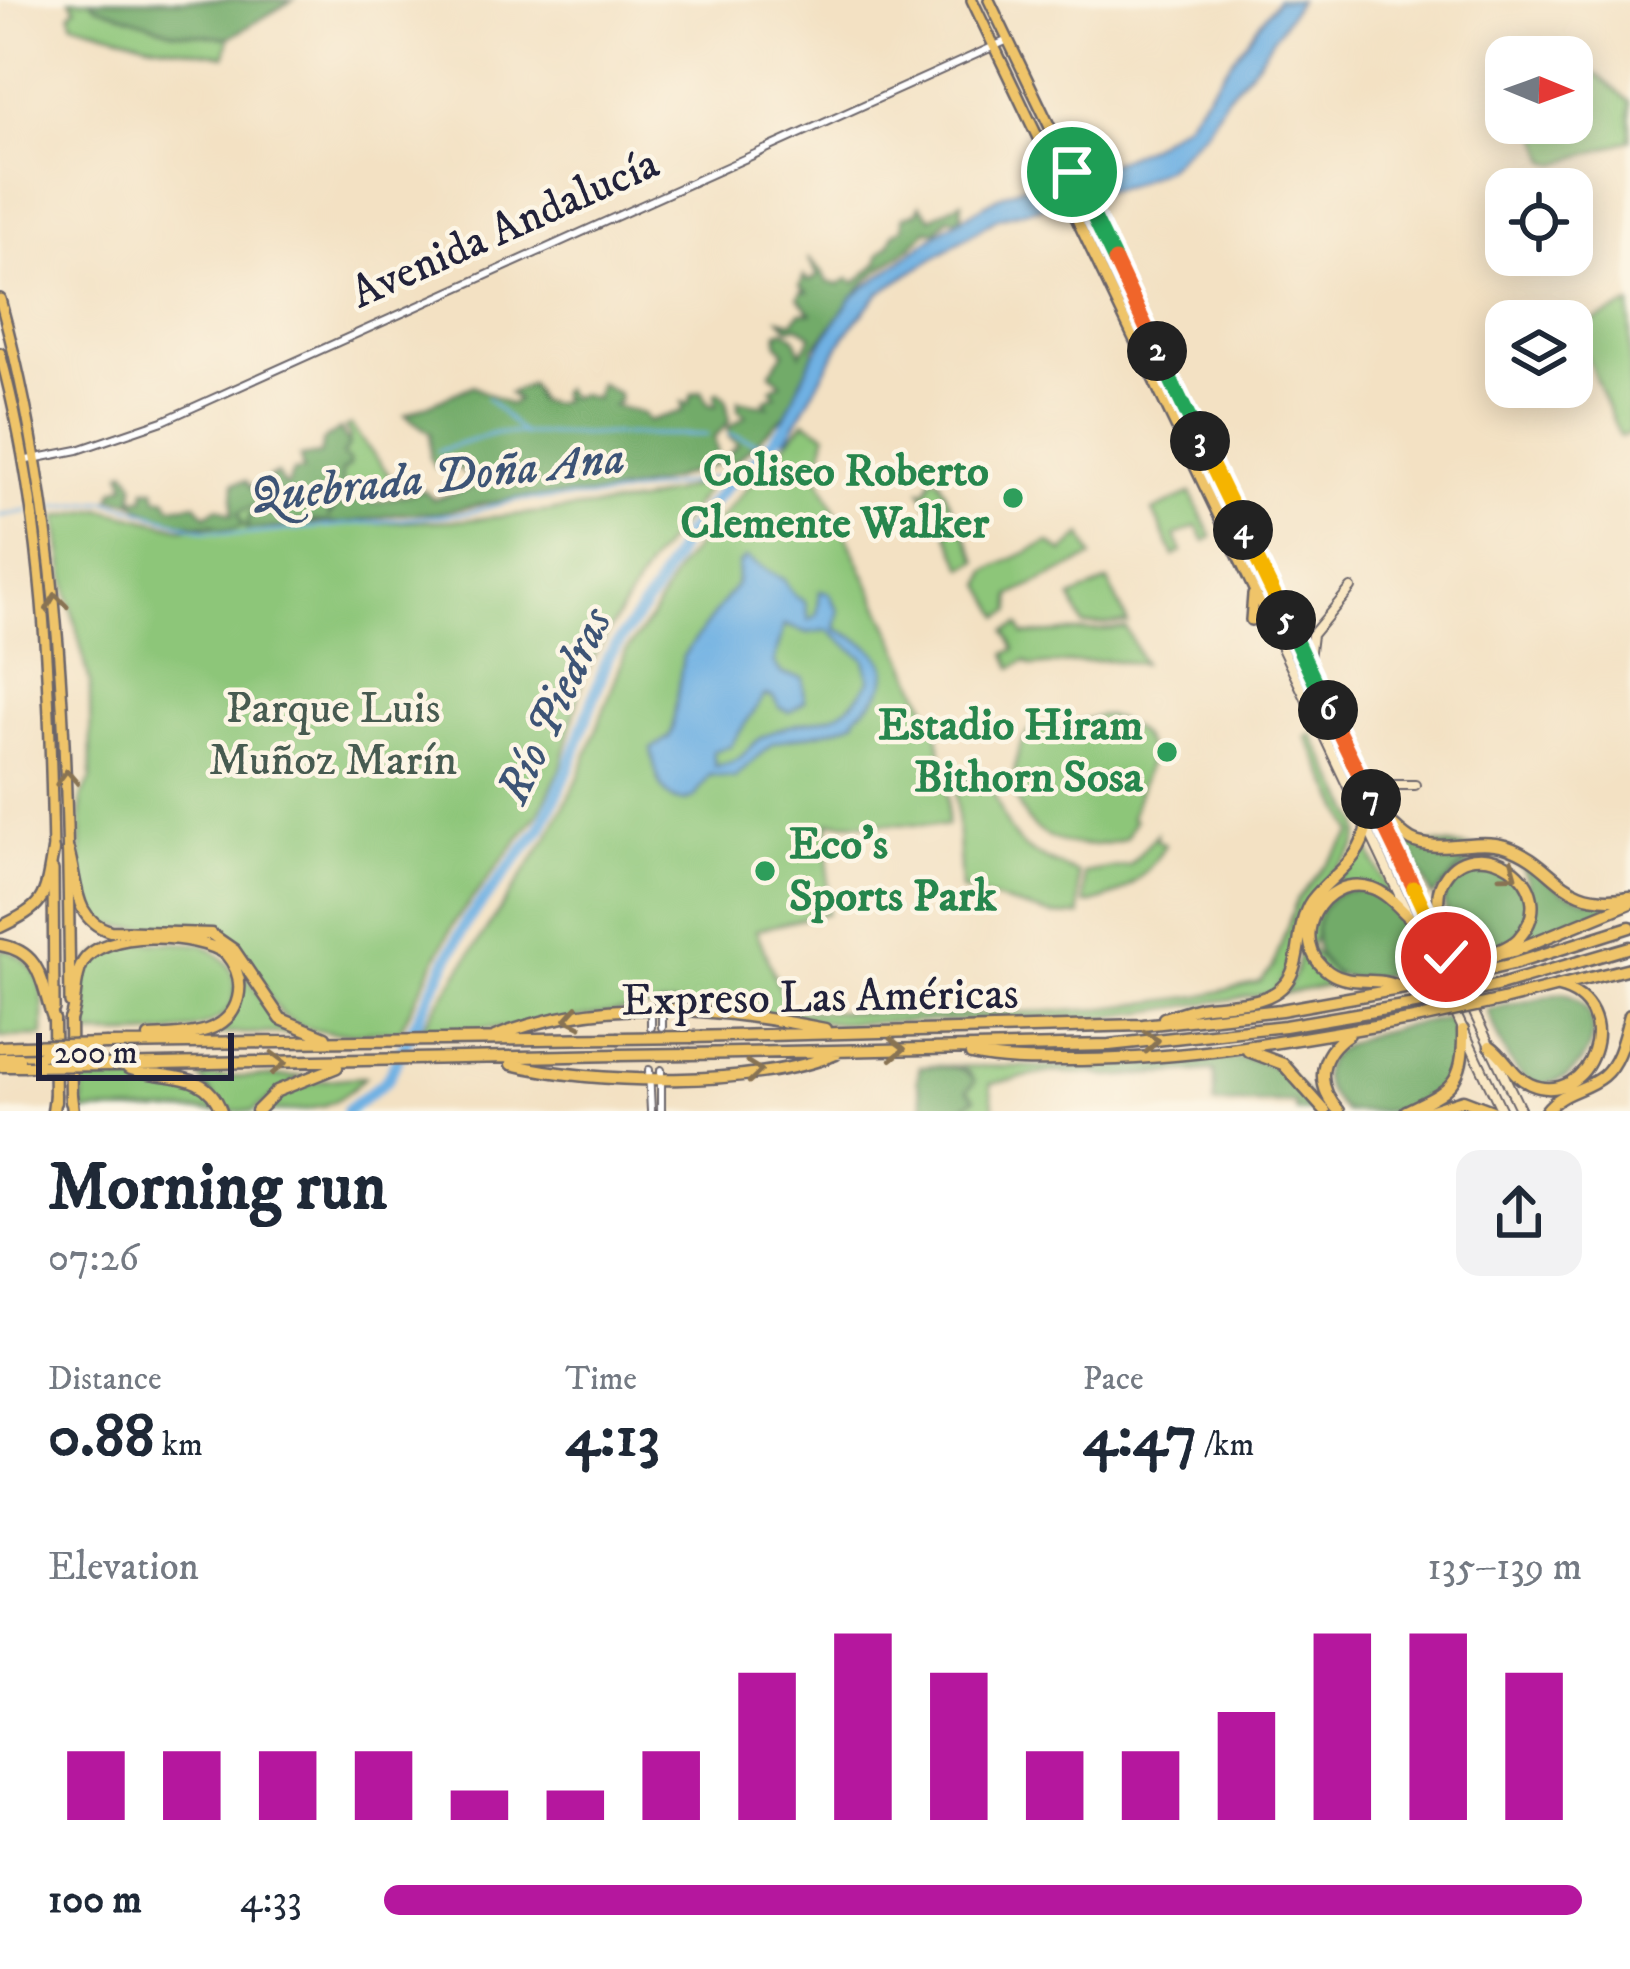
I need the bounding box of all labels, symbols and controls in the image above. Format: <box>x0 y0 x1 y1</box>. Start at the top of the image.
north arrow <box>1485 36 1593 144</box>
map controls <box>1485 36 1593 408</box>
pin <box>1021 121 1123 223</box>
street label: Avenida Andalucía <box>342 136 668 322</box>
icon: arrive <box>1039 139 1105 205</box>
button: locate <box>1485 168 1593 276</box>
button: layers <box>1485 300 1593 408</box>
pin: 2 <box>1127 321 1187 381</box>
text: 2 <box>1149 330 1165 371</box>
pin: 3 <box>1170 411 1230 471</box>
text: 3 <box>1194 420 1206 461</box>
water label: Quebrada Doña Ana <box>246 428 628 529</box>
place label: Coliseo Roberto Clemente Walker <box>680 444 990 552</box>
marker: Coliseo Roberto Clemente Walker <box>1000 485 1026 511</box>
pin: 4 <box>1213 500 1273 560</box>
text: 4 <box>1234 509 1253 550</box>
pin: 5 <box>1256 590 1316 650</box>
one-way arrow <box>44 592 70 612</box>
water label: Río Piedras <box>483 597 627 815</box>
text: 5 <box>1278 599 1294 640</box>
pin: 6 <box>1298 680 1358 740</box>
park label: Parque Luis Muñoz Marín <box>209 681 457 789</box>
text: 6 <box>1319 689 1337 730</box>
place label: Estadio Hiram Bithorn Sosa <box>878 698 1144 806</box>
marker: Estadio Hiram Bithorn Sosa <box>1154 739 1180 765</box>
one-way arrow <box>54 768 80 787</box>
pin: 7 <box>1341 769 1401 829</box>
text: 7 <box>1362 778 1380 819</box>
place label: Eco's Sports Park <box>789 817 998 925</box>
marker: Eco's Sports Park <box>752 858 778 884</box>
one-way arrow <box>1497 858 1518 879</box>
pin <box>1395 906 1497 1008</box>
icon: check <box>1413 924 1479 990</box>
street label: Expreso Las Américas <box>621 967 1019 1029</box>
one-way arrow <box>563 1004 583 1030</box>
scale bar <box>36 1027 234 1080</box>
one-way arrow <box>1141 1028 1160 1054</box>
text: 200 m <box>54 1033 138 1074</box>
one-way arrow <box>888 1036 907 1062</box>
one-way arrow <box>269 1051 288 1077</box>
one-way arrow <box>745 1059 764 1084</box>
text: Morning run <box>48 1148 387 1230</box>
button: share <box>1456 1150 1582 1276</box>
text: 07:26 <box>48 1234 139 1283</box>
text: Distance <box>48 1359 162 1400</box>
text: Time <box>565 1359 637 1400</box>
text: Pace <box>1083 1359 1144 1400</box>
text: 0.88 <box>48 1400 155 1475</box>
text: 4:13 <box>565 1400 660 1475</box>
text: 4:47 <box>1083 1400 1197 1475</box>
text: km <box>155 1425 203 1466</box>
text: /km <box>1197 1425 1254 1466</box>
text: Elevation <box>48 1543 199 1592</box>
text: 135–139 m <box>1427 1543 1582 1592</box>
text: 100 m <box>48 1876 142 1925</box>
text: 4:33 <box>240 1876 302 1925</box>

